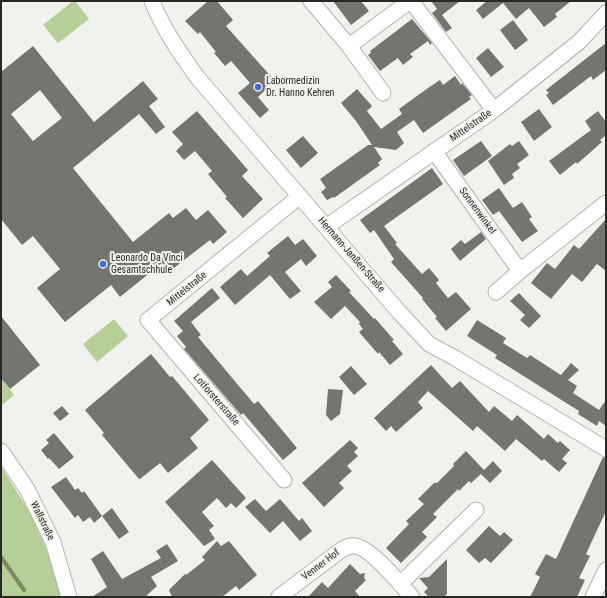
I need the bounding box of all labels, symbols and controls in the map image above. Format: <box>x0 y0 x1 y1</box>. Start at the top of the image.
place label: Labormedizin Dr. Hanno Kehren <box>266 75 334 98</box>
marker: Labormedizin Dr. Hanno Kehren <box>253 82 263 92</box>
street label: Mittelstraße <box>448 107 494 145</box>
street label: Sonnenwinkel <box>456 185 498 237</box>
street label: Hermann-Janßen-Straße <box>315 215 387 295</box>
place label: Leonardo Da Vinci Gesamtschhule <box>111 252 183 276</box>
marker: Leonardo Da Vinci Gesamtschhule <box>98 259 108 269</box>
street label: Mittelstraße <box>165 269 209 309</box>
street label: Lotforsterstraße <box>190 372 242 428</box>
street label: Wallstraße <box>27 500 57 542</box>
street label: Venner Hof <box>300 547 342 583</box>

